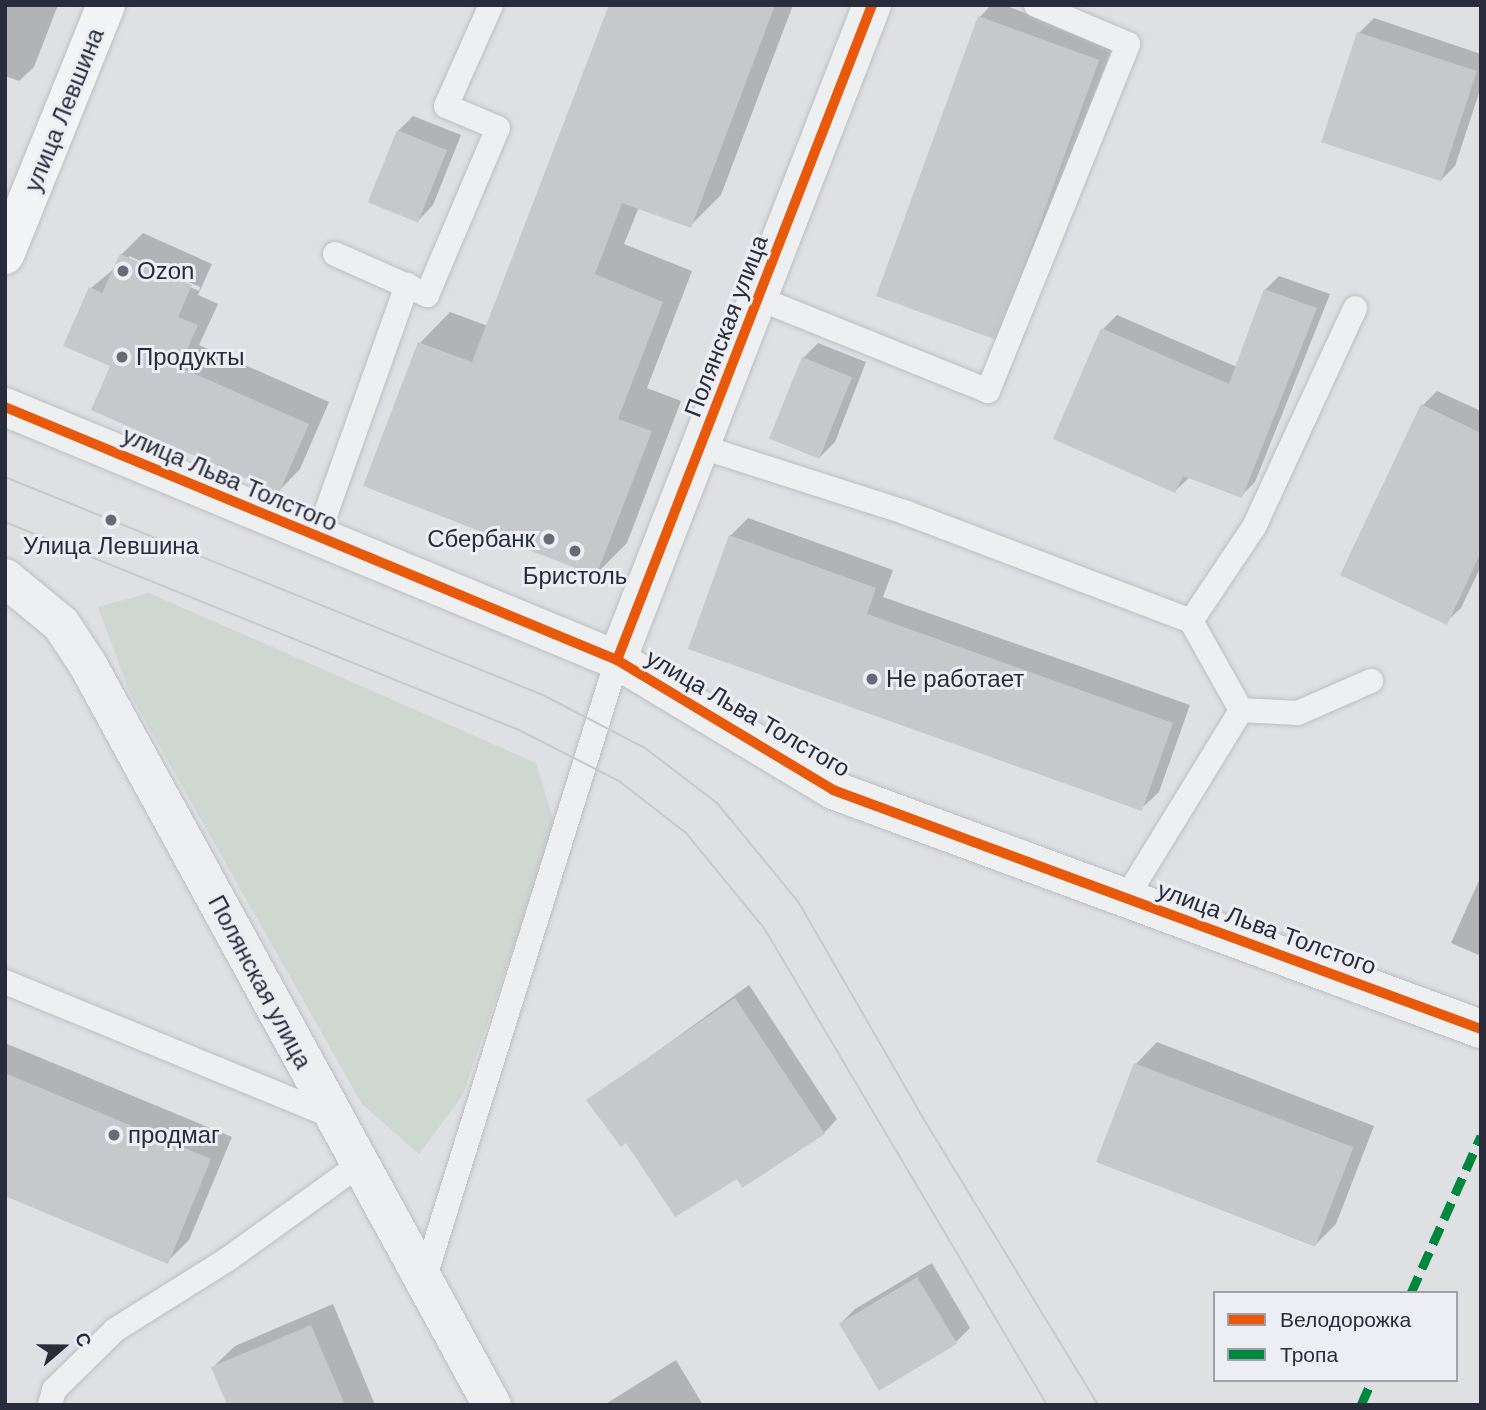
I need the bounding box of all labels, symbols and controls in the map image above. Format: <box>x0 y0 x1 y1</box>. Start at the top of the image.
street label: улица Левшина <box>18 24 110 196</box>
street label: Полянская улица <box>678 231 774 421</box>
place label: Ozon <box>137 257 194 285</box>
marker: Ozon <box>115 263 131 279</box>
place label: Продукты <box>136 343 244 371</box>
marker: Продукты <box>114 349 130 365</box>
street label: улица Льва Толстого <box>118 421 342 537</box>
marker: Улица Левшина <box>103 512 119 528</box>
place label: Сбербанк <box>427 525 535 553</box>
marker: Сбербанк <box>541 531 557 547</box>
place label: Улица Левшина <box>23 532 199 560</box>
marker: Бристоль <box>567 543 583 559</box>
place label: Бристоль <box>523 562 627 590</box>
street label: улица Льва Толстого <box>641 643 855 783</box>
place label: Не работает <box>886 665 1024 693</box>
marker: Не работает <box>864 671 880 687</box>
street label: улица Льва Толстого <box>1154 875 1380 981</box>
street label: Полянская улица <box>202 890 318 1074</box>
place label: продмаг <box>128 1121 220 1149</box>
marker: продмаг <box>106 1127 122 1143</box>
legend <box>1213 1291 1458 1382</box>
text: Велодорожка <box>1280 1308 1411 1331</box>
north arrow <box>28 1312 98 1382</box>
text: С <box>71 1330 95 1350</box>
text: Тропа <box>1280 1343 1338 1366</box>

